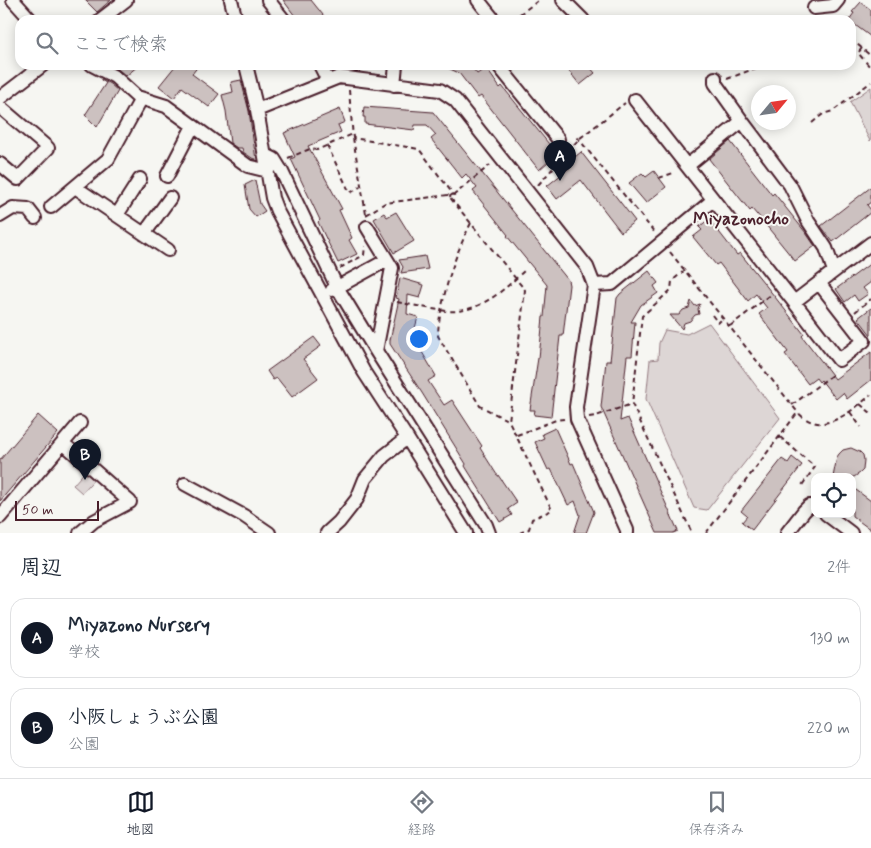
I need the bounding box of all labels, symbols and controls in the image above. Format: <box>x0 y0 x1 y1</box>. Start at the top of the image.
search box <box>15 15 856 70</box>
icon: search <box>33 29 61 57</box>
text: ここで検索 <box>73 32 168 57</box>
north arrow <box>751 85 796 130</box>
pin: A <box>544 140 576 181</box>
district label: Miyazonocho <box>693 207 789 231</box>
your location <box>406 326 432 352</box>
pin: B <box>69 439 101 480</box>
map controls <box>811 473 856 518</box>
button: locate <box>811 473 856 518</box>
scale bar <box>15 498 99 521</box>
text: 50 m <box>22 501 53 519</box>
text: 周辺 <box>20 554 62 582</box>
text: 2件 <box>827 557 851 578</box>
text: Miyazono Nursery <box>68 613 210 638</box>
text: A <box>32 628 42 649</box>
text: 130 m <box>809 628 850 649</box>
text: 学校 <box>68 642 100 663</box>
text: 小阪しょうぶ公園 <box>68 705 219 730</box>
text: B <box>32 718 42 739</box>
text: 220 m <box>807 718 850 739</box>
text: 公園 <box>68 734 100 755</box>
tab: 地図 <box>127 788 155 839</box>
tab: 経路 <box>408 788 436 839</box>
tab: 保存済み <box>689 788 745 839</box>

